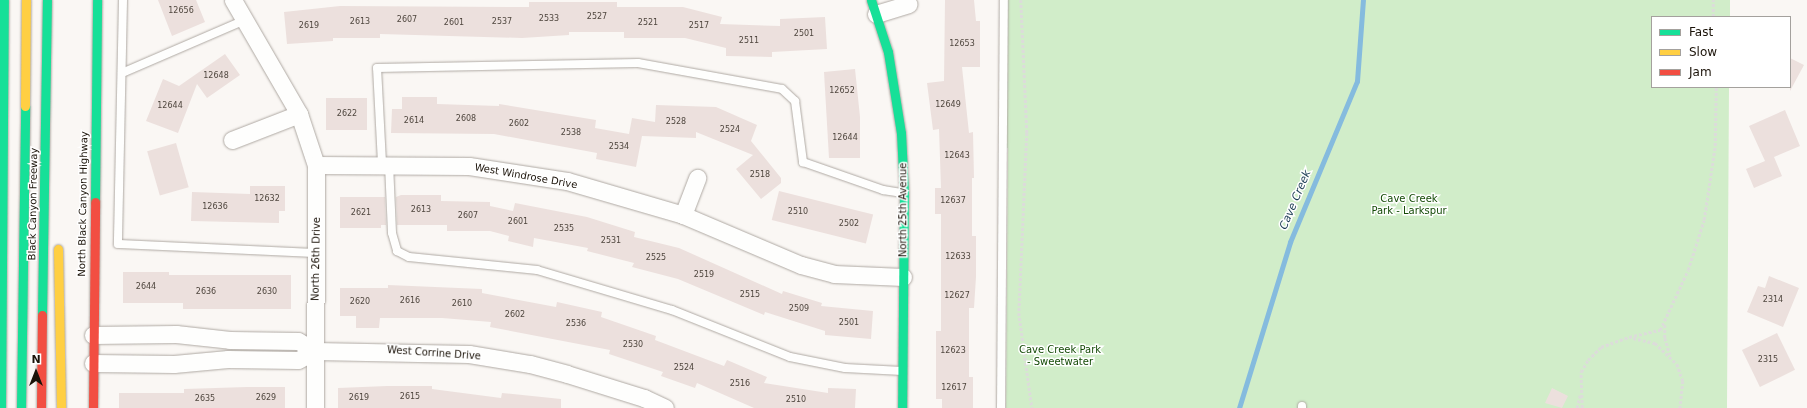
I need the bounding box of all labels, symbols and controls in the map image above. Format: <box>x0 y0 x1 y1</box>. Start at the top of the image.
house number: 12656 <box>168 6 194 16</box>
house number: 2527 <box>587 12 607 22</box>
house number: 2533 <box>539 14 559 24</box>
house number: 2607 <box>397 15 417 25</box>
legend <box>1651 16 1791 88</box>
house number: 2613 <box>350 17 370 27</box>
house number: 2537 <box>492 17 512 27</box>
house number: 2601 <box>444 18 464 28</box>
house number: 2521 <box>638 18 658 28</box>
house number: 2619 <box>299 21 319 31</box>
house number: 2517 <box>689 21 709 31</box>
text: Fast <box>1689 25 1713 39</box>
house number: 2501 <box>794 29 814 39</box>
house number: 2511 <box>739 36 759 46</box>
house number: 12653 <box>949 39 975 49</box>
text: Slow <box>1689 45 1717 59</box>
text: Jam <box>1689 65 1712 79</box>
house number: 12648 <box>203 71 229 81</box>
house number: 12652 <box>829 86 855 96</box>
house number: 12649 <box>935 100 961 110</box>
house number: 12644 <box>157 101 183 111</box>
house number: 2622 <box>337 109 357 119</box>
house number: 2608 <box>456 114 476 124</box>
house number: 2614 <box>404 116 424 126</box>
house number: 2528 <box>666 117 686 127</box>
house number: 2602 <box>509 119 529 129</box>
house number: 2524 <box>720 125 740 135</box>
house number: 2538 <box>561 128 581 138</box>
street label: North Black Canyon Highway <box>76 131 90 277</box>
house number: 12644 <box>832 133 858 143</box>
house number: 2534 <box>609 142 629 152</box>
street label: Black Canyon Freeway <box>26 148 40 260</box>
house number: 12643 <box>944 151 970 161</box>
street label: West Windrose Drive <box>474 161 578 191</box>
street label: North 25th Avenue <box>897 163 909 257</box>
water label: Cave Creek <box>1278 168 1314 232</box>
house number: 2518 <box>750 170 770 180</box>
park label: Cave Creek Park - Larkspur <box>1371 192 1447 216</box>
house number: 12632 <box>254 194 280 204</box>
house number: 12637 <box>940 196 966 206</box>
house number: 12636 <box>202 202 228 212</box>
house number: 2613 <box>411 205 431 215</box>
house number: 2510 <box>788 207 808 217</box>
house number: 2621 <box>351 208 371 218</box>
house number: 2607 <box>458 211 478 221</box>
street label: North 26th Drive <box>309 217 323 301</box>
house number: 2601 <box>508 217 528 227</box>
house number: 2502 <box>839 219 859 229</box>
house number: 2535 <box>554 224 574 234</box>
house number: 2531 <box>601 236 621 246</box>
house number: 12633 <box>945 252 971 262</box>
house number: 2525 <box>646 253 666 263</box>
house number: 2519 <box>694 270 714 280</box>
house number: 2644 <box>136 282 156 292</box>
house number: 2636 <box>196 287 216 297</box>
house number: 2630 <box>257 287 277 297</box>
house number: 2515 <box>740 290 760 300</box>
house number: 12627 <box>944 291 970 301</box>
house number: 2314 <box>1763 295 1783 305</box>
house number: 2616 <box>400 296 420 306</box>
house number: 2620 <box>350 297 370 307</box>
house number: 2610 <box>452 299 472 309</box>
house number: 2509 <box>789 304 809 314</box>
house number: 2602 <box>505 310 525 320</box>
house number: 2501 <box>839 318 859 328</box>
house number: 2536 <box>566 319 586 329</box>
house number: 2530 <box>623 340 643 350</box>
park label: Cave Creek Park - Sweetwater <box>1019 343 1101 366</box>
street label: West Corrine Drive <box>387 344 481 362</box>
house number: 12623 <box>940 346 966 356</box>
north arrow <box>16 352 56 392</box>
text: N <box>31 353 41 366</box>
house number: 2315 <box>1758 355 1778 365</box>
house number: 2524 <box>674 363 694 373</box>
house number: 2516 <box>730 379 750 389</box>
house number: 12617 <box>941 383 967 393</box>
house number: 2615 <box>400 392 420 402</box>
house number: 2629 <box>256 393 276 403</box>
house number: 2619 <box>349 393 369 403</box>
house number: 2635 <box>195 394 215 404</box>
house number: 2510 <box>786 395 806 405</box>

